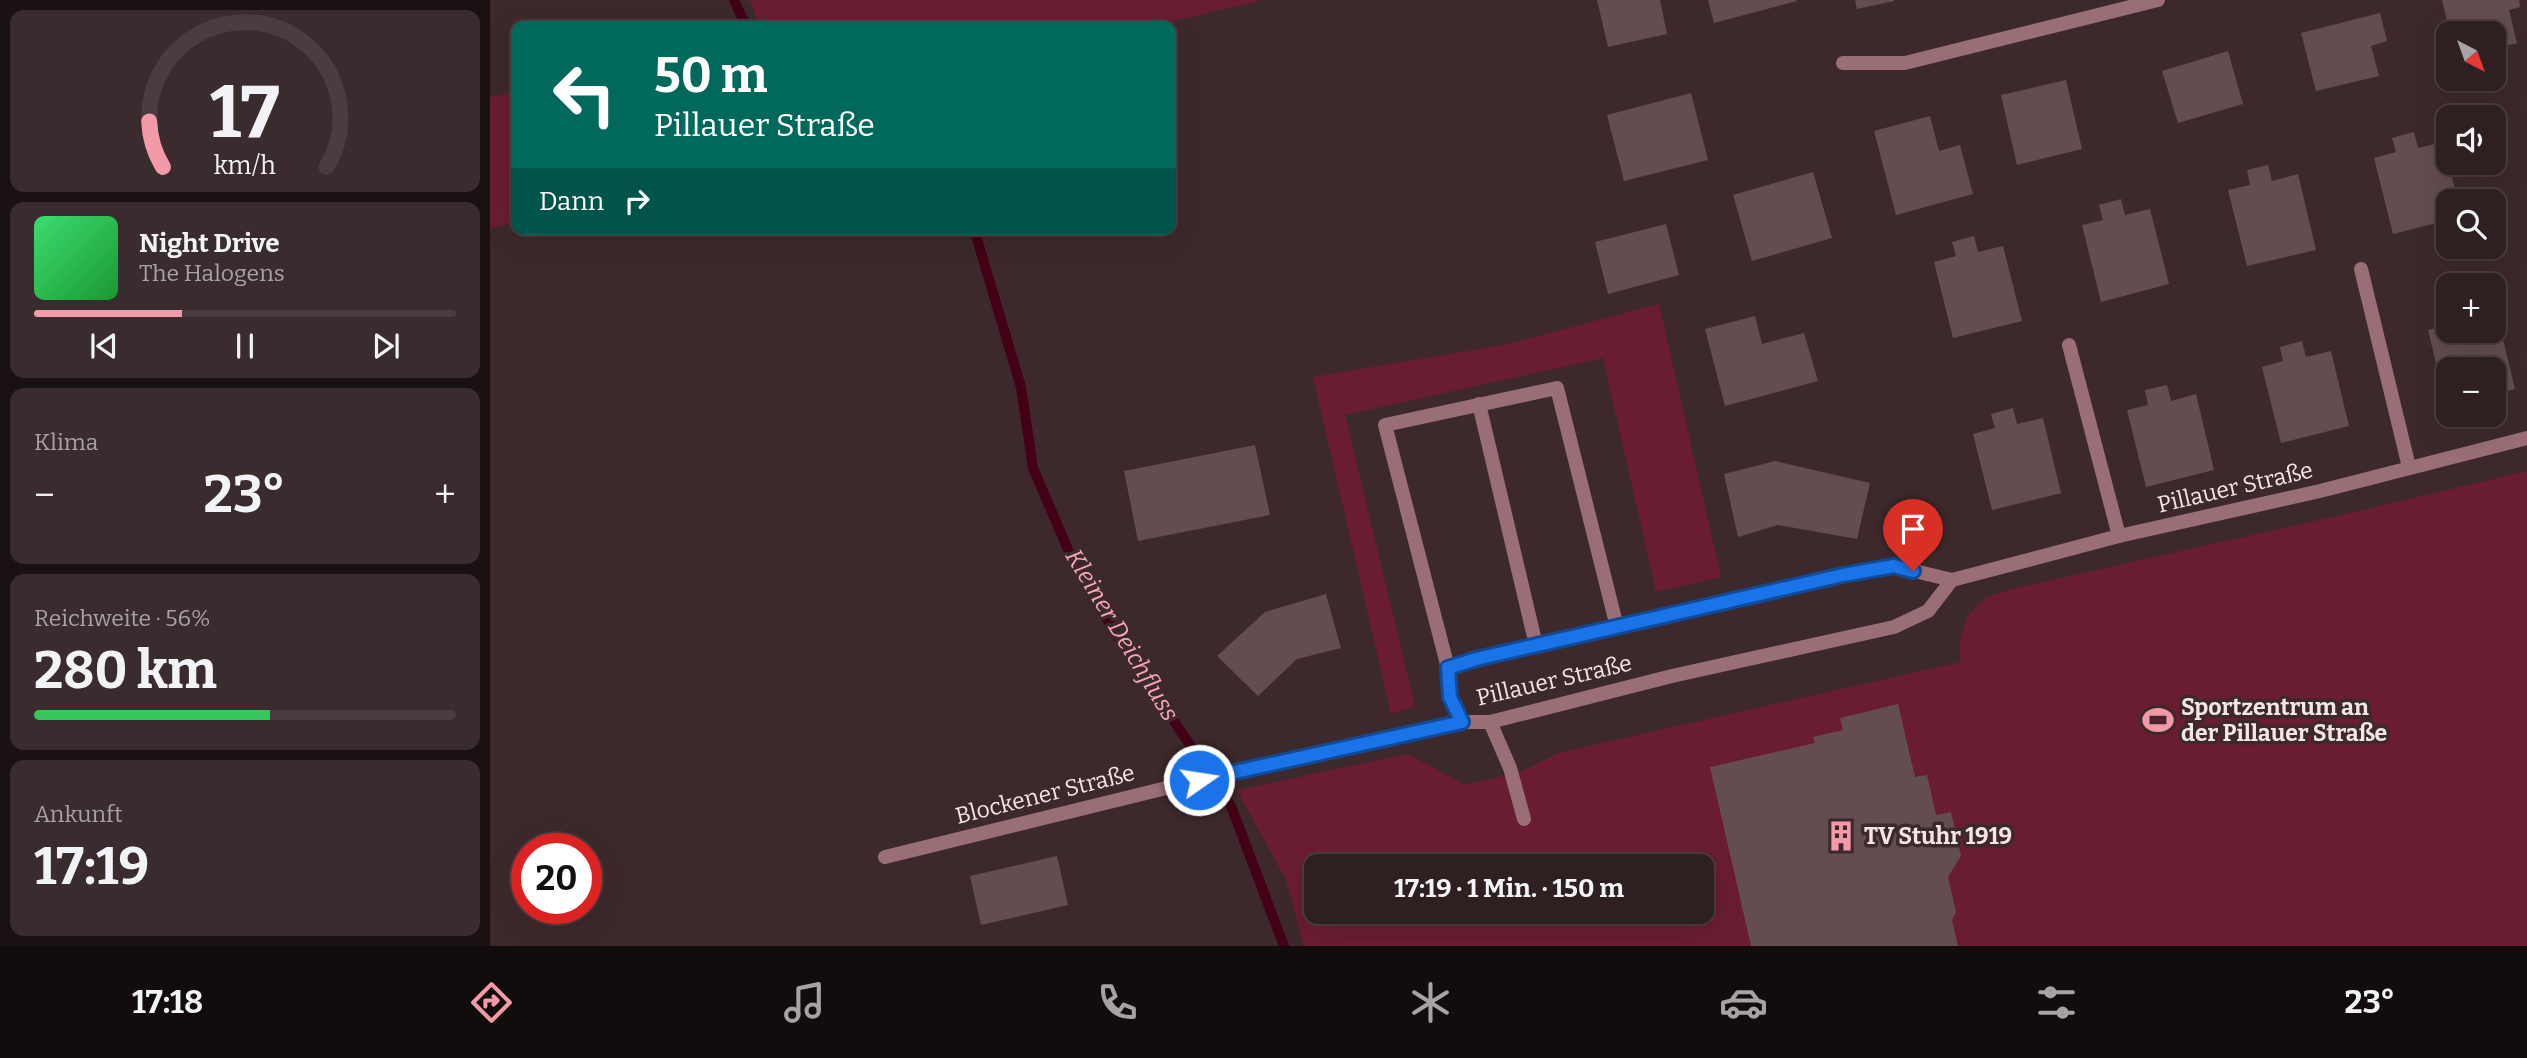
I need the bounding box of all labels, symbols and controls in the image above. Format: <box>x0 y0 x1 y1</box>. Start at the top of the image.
north arrow <box>2436 21 2506 91</box>
map controls <box>2436 21 2506 427</box>
text: 50 m <box>654 46 767 105</box>
icon: left <box>539 49 630 140</box>
text: 17 <box>210 69 280 156</box>
button: sound <box>2436 105 2506 175</box>
text: Pillauer Straße <box>654 106 875 144</box>
text: km/h <box>214 151 276 181</box>
icon: right <box>618 182 656 220</box>
text: Dann <box>539 186 604 217</box>
button: search <box>2436 189 2506 259</box>
text: Night Drive <box>139 228 280 259</box>
text: The Halogens <box>139 259 285 287</box>
button: + <box>2436 273 2506 343</box>
icon: previous <box>85 327 123 365</box>
icon: pause <box>226 327 264 365</box>
icon: next <box>367 327 405 365</box>
button: − <box>2436 357 2506 427</box>
text: Klima <box>34 428 98 456</box>
street label: Pillauer Straße <box>2155 456 2315 518</box>
text: 23° <box>204 463 286 526</box>
text: − <box>34 472 55 518</box>
text: + <box>434 472 456 518</box>
pin <box>1883 499 1943 571</box>
icon: arrive <box>1894 510 1932 548</box>
water label: Kleiner Deichfluss <box>1060 544 1184 726</box>
text: Reichweite · 56% <box>34 604 210 632</box>
text: 280 km <box>34 639 217 702</box>
street label: Pillauer Straße <box>1474 649 1634 711</box>
place label: Sportzentrum an der Pillauer Straße <box>2181 693 2387 747</box>
sports icon: Sportzentrum an der Pillauer Straße <box>2141 703 2175 737</box>
position arrow <box>1162 743 1236 817</box>
street label: Blockener Straße <box>953 758 1137 830</box>
text: Ankunft <box>34 800 123 828</box>
building icon: TV Stuhr 1919 <box>1824 819 1858 853</box>
place label: TV Stuhr 1919 <box>1864 822 2012 850</box>
speed limit sign: 20 <box>511 833 602 924</box>
text: 17:19 <box>34 835 149 898</box>
text: 17:19 · 1 Min. · 150 m <box>1394 873 1624 904</box>
icon: directions <box>467 978 516 1027</box>
icon: music <box>780 978 829 1027</box>
icon: phone <box>1093 978 1142 1027</box>
icon: climate <box>1406 978 1455 1027</box>
icon: car <box>1719 978 1768 1027</box>
icon: filters <box>2032 978 2081 1027</box>
text: 17:18 <box>132 983 203 1021</box>
text: 23° <box>2344 983 2395 1021</box>

